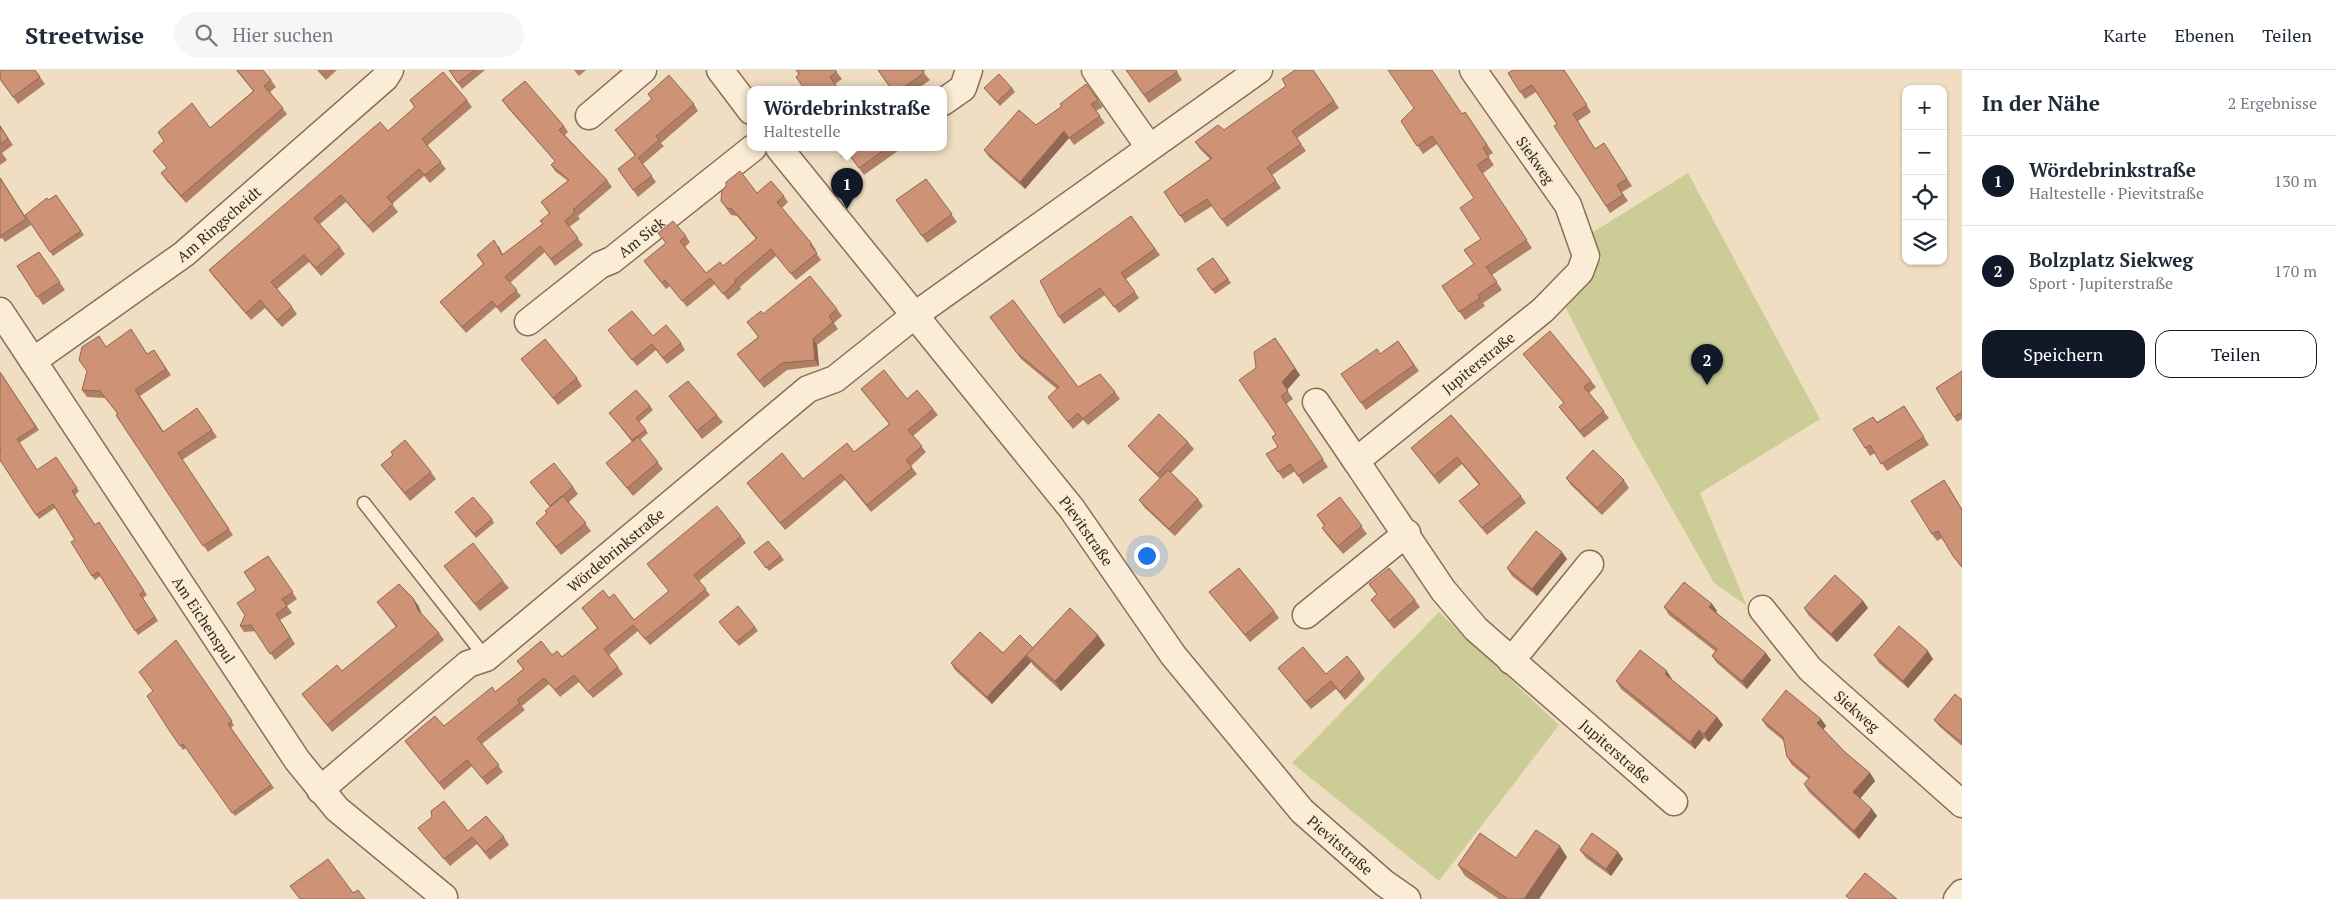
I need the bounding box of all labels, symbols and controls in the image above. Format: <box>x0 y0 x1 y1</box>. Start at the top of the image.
search box <box>174 12 524 57</box>
text: Streetwise <box>25 19 144 51</box>
icon: search <box>192 21 220 49</box>
text: Hier suchen <box>232 22 333 47</box>
text: Karte <box>2103 23 2147 47</box>
text: Ebenen <box>2175 23 2234 47</box>
text: Teilen <box>2262 23 2312 47</box>
map controls <box>1902 85 1947 265</box>
button: + <box>1902 85 1947 130</box>
popup <box>747 86 947 151</box>
text: In der Nähe <box>1982 89 2100 117</box>
text: 2 Ergebnisse <box>2228 92 2317 114</box>
text: Wördebrinkstraße <box>763 95 931 120</box>
text: Haltestelle <box>763 120 841 142</box>
button: − <box>1902 130 1947 175</box>
street label: Siekweg <box>1512 132 1560 189</box>
text: Wördebrinkstraße <box>2029 157 2196 182</box>
pin: 1 <box>831 168 863 209</box>
text: 1 <box>1993 170 2003 192</box>
text: 130 m <box>2274 170 2317 192</box>
button: locate <box>1902 175 1947 220</box>
street label: Am Ringscheidt <box>172 181 265 266</box>
text: Haltestelle · Pievitstraße <box>2029 182 2204 204</box>
street label: Am Siek <box>613 212 669 262</box>
button: layers <box>1902 220 1947 265</box>
text: Bolzplatz Siekweg <box>2029 247 2193 272</box>
text: 2 <box>1993 260 2003 282</box>
text: 170 m <box>2274 260 2317 282</box>
text: Sport · Jupiterstraße <box>2029 272 2173 294</box>
street label: Jupiterstraße <box>1437 327 1519 398</box>
button: Speichern <box>1982 330 2145 378</box>
button: Teilen <box>2155 330 2317 378</box>
pin: 2 <box>1691 344 1723 385</box>
street label: Pievitstraße <box>1055 491 1118 569</box>
street label: Wördebrinkstraße <box>563 504 668 596</box>
your location <box>1134 543 1160 569</box>
street label: Am Eichenspul <box>168 572 240 667</box>
street label: Siekweg <box>1830 686 1885 737</box>
street label: Jupiterstraße <box>1576 714 1655 787</box>
street label: Pievitstraße <box>1303 810 1377 879</box>

